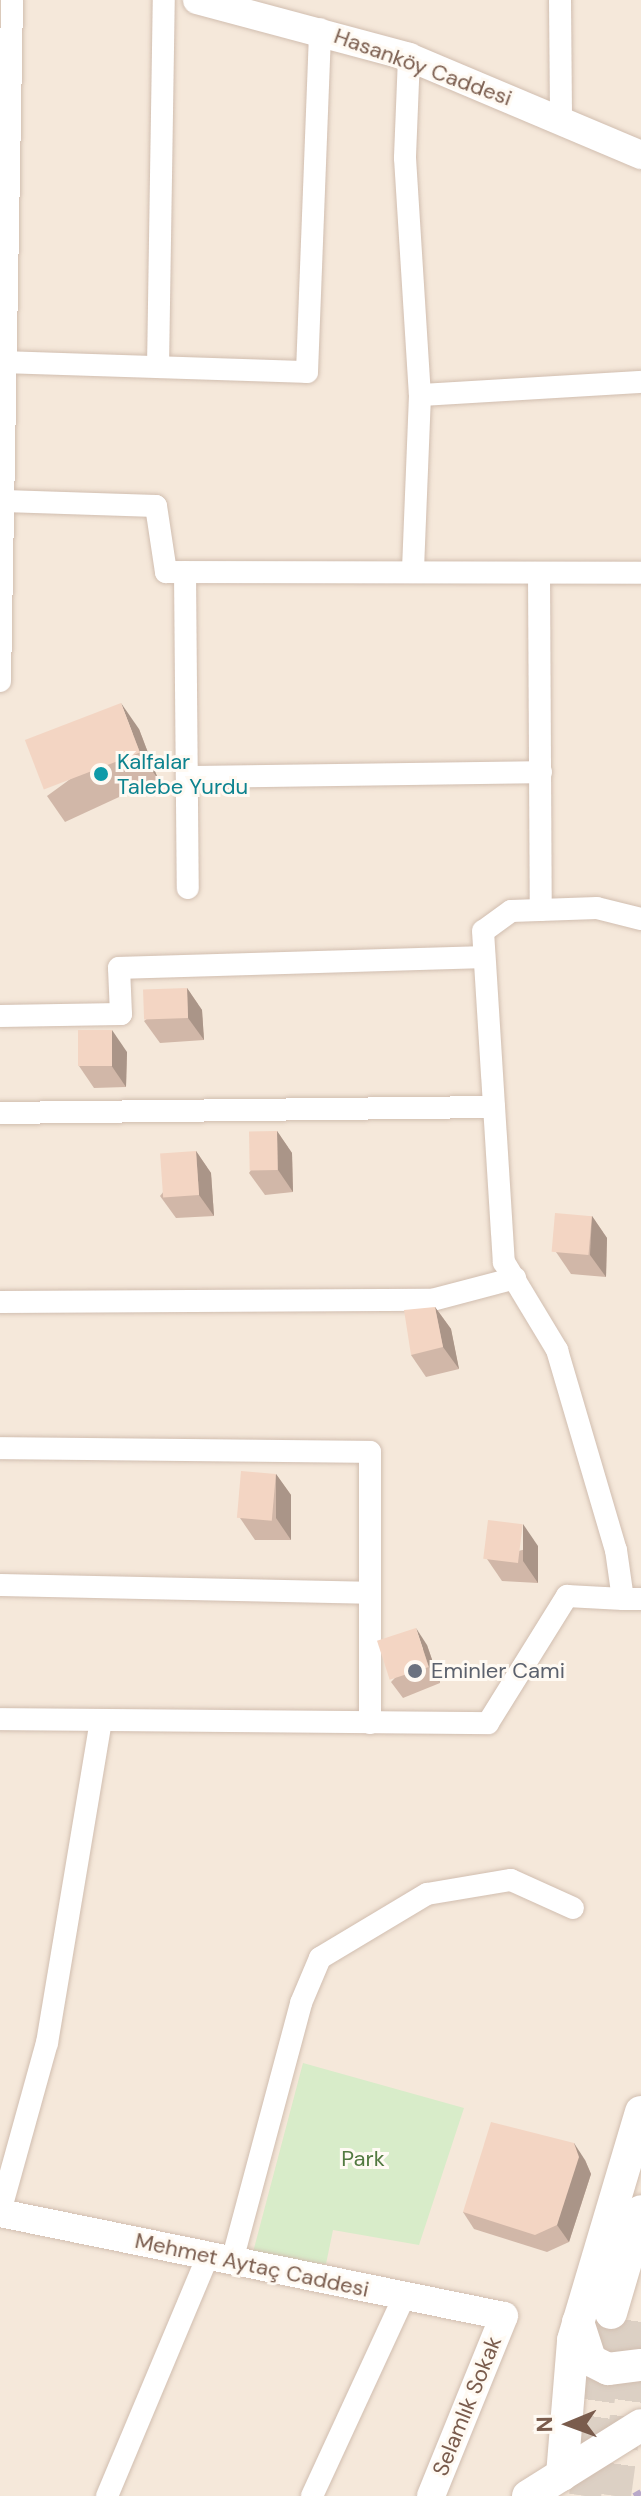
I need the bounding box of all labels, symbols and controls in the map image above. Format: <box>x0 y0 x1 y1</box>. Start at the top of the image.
street label: Hasanköy Caddesi <box>330 23 516 111</box>
place label: Kalfalar Talebe Yurdu <box>117 748 248 800</box>
marker: Kalfalar Talebe Yurdu <box>92 765 110 783</box>
place label: Eminler Cami <box>431 1658 565 1684</box>
marker: Eminler Cami <box>406 1662 424 1680</box>
park label: Park <box>341 2146 385 2172</box>
street label: Mehmet Aytaç Caddesi <box>133 2227 371 2303</box>
street label: Selamlık Sokak <box>427 2332 507 2480</box>
north arrow <box>529 2384 609 2464</box>
text: N <box>530 2416 559 2433</box>

